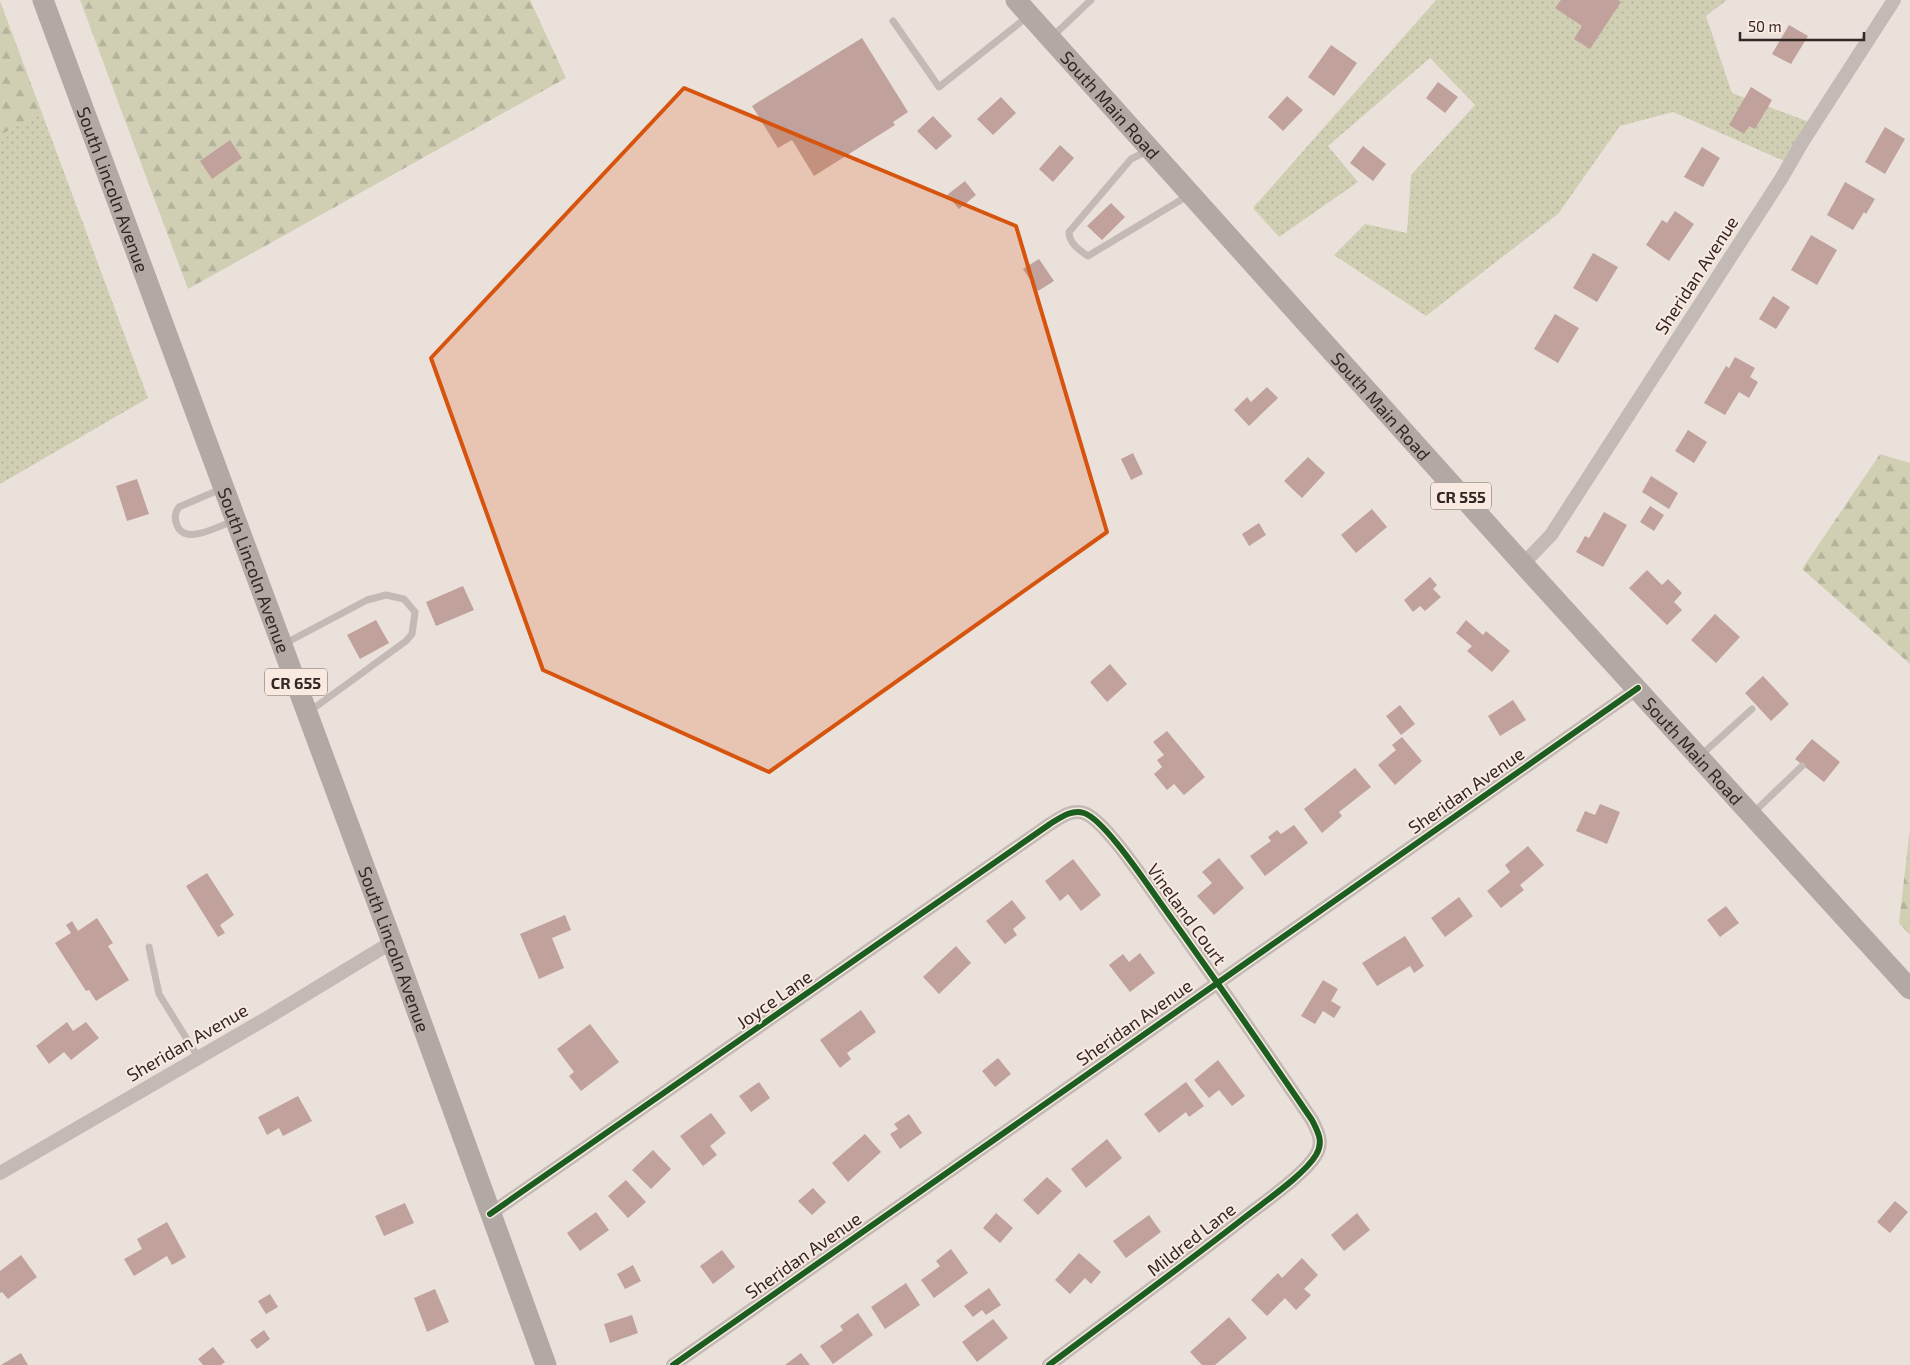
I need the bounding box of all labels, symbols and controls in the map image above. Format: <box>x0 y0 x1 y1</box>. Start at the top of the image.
scale bar <box>1740 10 1864 42</box>
text: 50 m <box>1748 17 1782 35</box>
street label: South Main Road <box>1056 46 1165 164</box>
street label: South Lincoln Avenue <box>72 104 154 275</box>
street label: Sheridan Avenue <box>1650 212 1742 338</box>
street label: South Main Road <box>1327 347 1435 465</box>
road number: CR 555 <box>1431 482 1491 510</box>
street label: South Lincoln Avenue <box>214 484 295 656</box>
road number: CR 655 <box>265 669 327 696</box>
street label: South Main Road <box>1638 692 1748 809</box>
street label: Sheridan Avenue <box>1404 742 1528 838</box>
street label: Vineland Court <box>1143 859 1231 969</box>
street label: South Lincoln Avenue <box>354 863 435 1035</box>
street label: Joyce Lane <box>732 965 816 1033</box>
street label: Sheridan Avenue <box>1072 974 1196 1070</box>
street label: Sheridan Avenue <box>122 998 252 1086</box>
street label: Mildred Lane <box>1142 1198 1240 1280</box>
street label: Sheridan Avenue <box>741 1207 865 1303</box>

